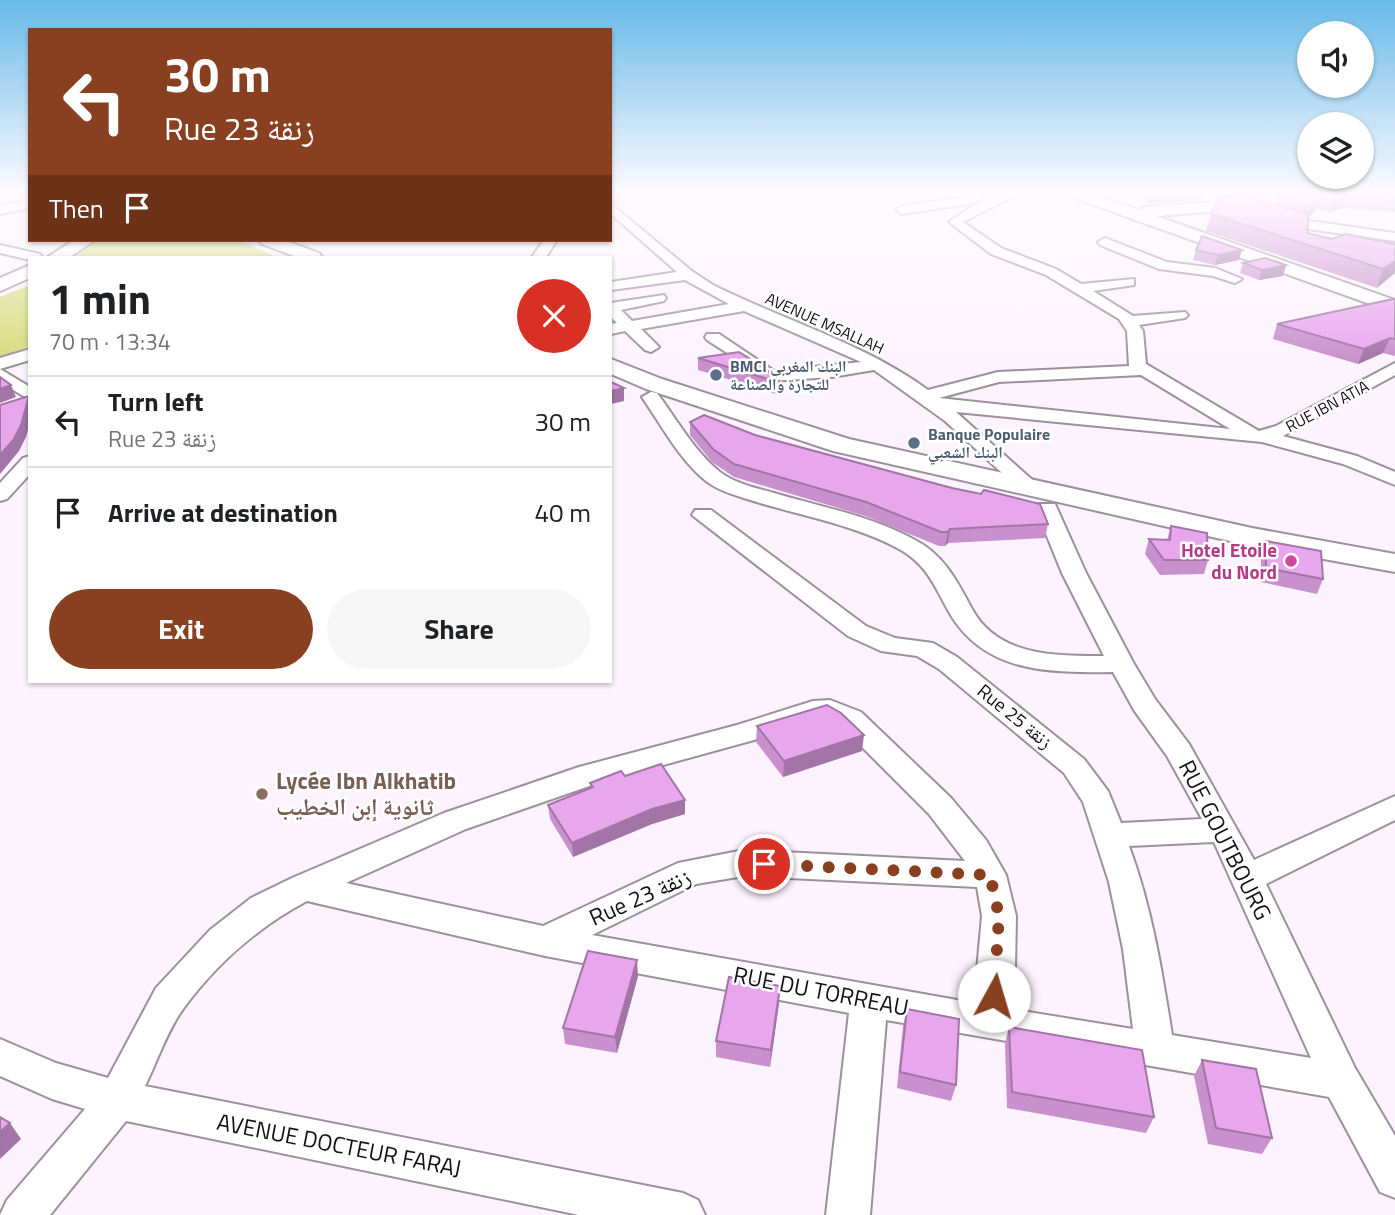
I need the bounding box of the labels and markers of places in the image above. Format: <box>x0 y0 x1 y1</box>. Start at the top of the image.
place label: BMCI البنك المغربي للتجارة والصناعة <box>730 354 847 396</box>
marker: BMCI البنك المغربي للتجارة والصناعة <box>708 367 724 383</box>
place label: Banque Populaire البنك الشعبي <box>928 422 1050 465</box>
marker: Banque Populaire البنك الشعبي <box>906 435 922 451</box>
place label: Hotel Etoile du Nord <box>1181 535 1277 586</box>
marker: Hotel Etoile du Nord <box>1283 553 1299 569</box>
place label: Lycée Ibn Alkhatib ثانوية إبن الخطيب <box>276 763 456 824</box>
marker: Lycée Ibn Alkhatib ثانوية إبن الخطيب <box>254 786 270 802</box>
pin <box>734 834 794 894</box>

